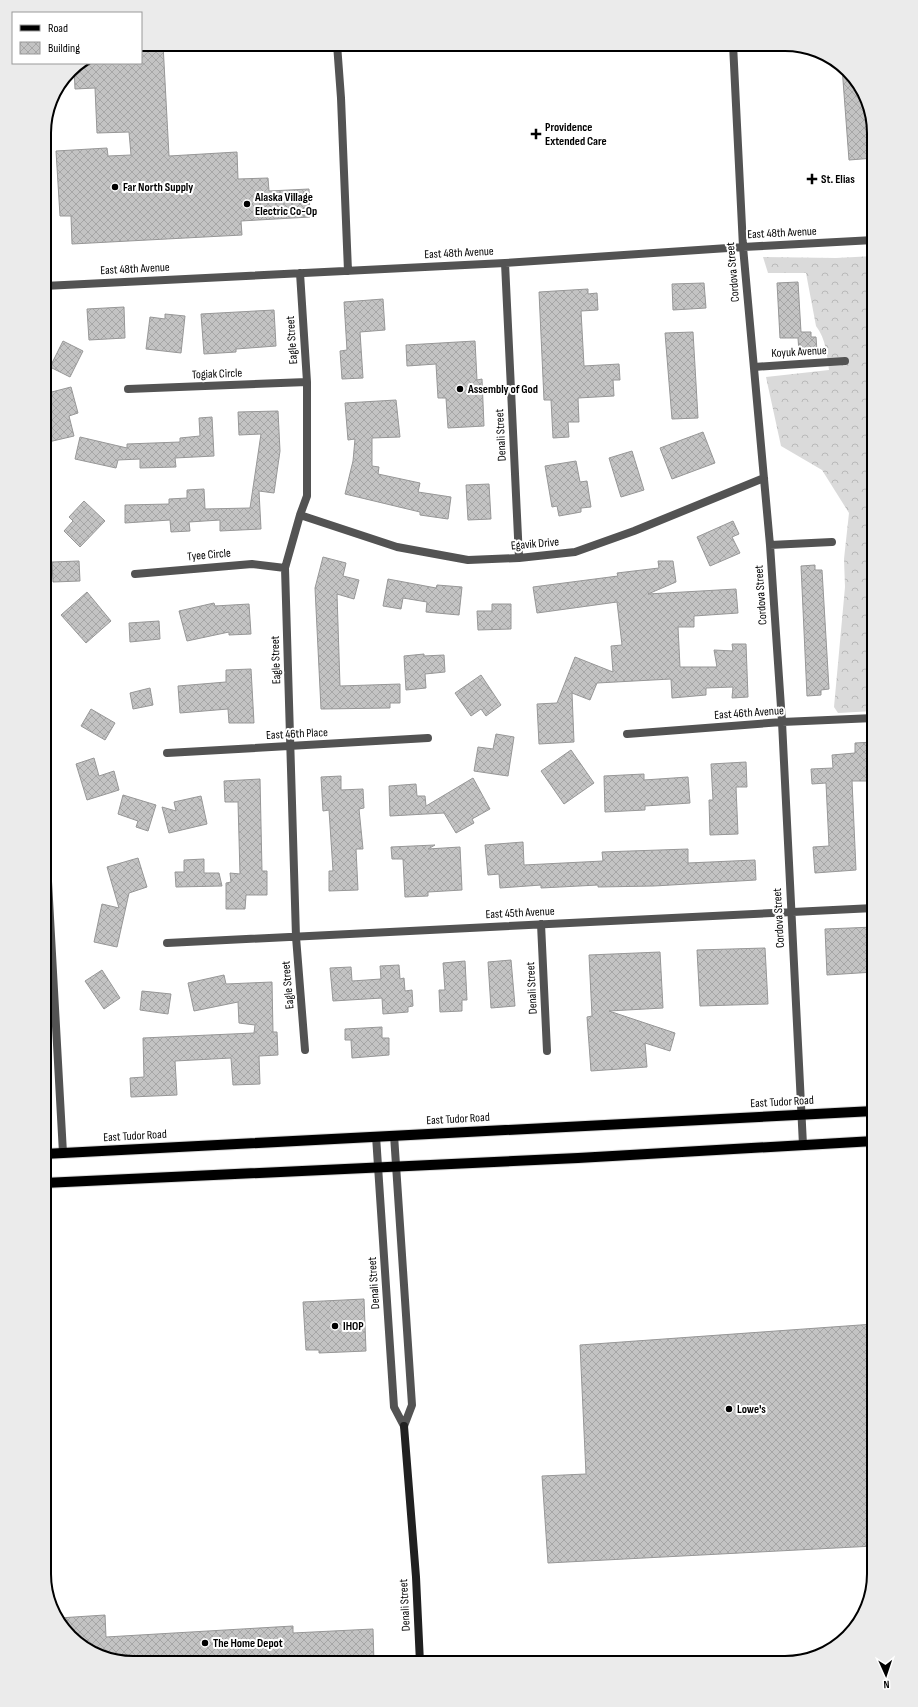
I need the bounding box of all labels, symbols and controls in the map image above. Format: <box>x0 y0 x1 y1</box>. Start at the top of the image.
legend <box>12 12 142 64</box>
text: Road <box>48 21 68 36</box>
text: Building <box>48 41 80 56</box>
place label: Providence Extended Care <box>545 120 607 149</box>
marker: Providence Extended Care <box>530 128 542 140</box>
place label: St. Elias <box>821 172 855 187</box>
marker: St. Elias <box>806 173 818 185</box>
place label: Far North Supply <box>123 180 193 195</box>
marker: Far North Supply <box>110 182 120 192</box>
place label: Alaska Village Electric Co-Op <box>254 190 317 219</box>
marker: Alaska Village Electric Co-Op <box>242 199 252 209</box>
street label: East 48th Avenue <box>747 224 817 242</box>
street label: Cordova Street <box>723 241 743 303</box>
street label: East 48th Avenue <box>424 244 494 262</box>
street label: East 48th Avenue <box>100 260 170 278</box>
street label: Eagle Street <box>283 315 301 365</box>
street label: Koyuk Avenue <box>771 343 827 361</box>
street label: Togiak Circle <box>192 366 243 382</box>
place label: Assembly of God <box>467 382 538 397</box>
marker: Assembly of God <box>455 384 465 394</box>
street label: Denali Street <box>492 408 510 462</box>
street label: Egavik Drive <box>510 534 560 554</box>
street label: Tyee Circle <box>187 546 232 564</box>
street label: Cordova Street <box>751 564 771 626</box>
street label: Eagle Street <box>268 635 284 684</box>
street label: East 46th Avenue <box>714 703 784 723</box>
street label: East 46th Place <box>266 725 328 743</box>
street label: Cordova Street <box>770 887 788 948</box>
street label: East 45th Avenue <box>485 904 555 922</box>
street label: Eagle Street <box>278 960 298 1010</box>
street label: Denali Street <box>523 961 541 1015</box>
street label: East Tudor Road <box>750 1093 814 1111</box>
street label: East Tudor Road <box>426 1110 490 1128</box>
street label: East Tudor Road <box>103 1127 167 1145</box>
street label: Denali Street <box>365 1256 383 1310</box>
place label: IHOP <box>343 1319 364 1334</box>
marker: IHOP <box>330 1321 340 1331</box>
place label: Lowe's <box>737 1402 766 1417</box>
marker: Lowe's <box>724 1404 734 1414</box>
street label: Denali Street <box>396 1578 414 1632</box>
place label: The Home Depot <box>213 1636 283 1651</box>
marker: The Home Depot <box>200 1638 210 1648</box>
north arrow <box>866 1655 906 1695</box>
text: N <box>883 1678 890 1691</box>

